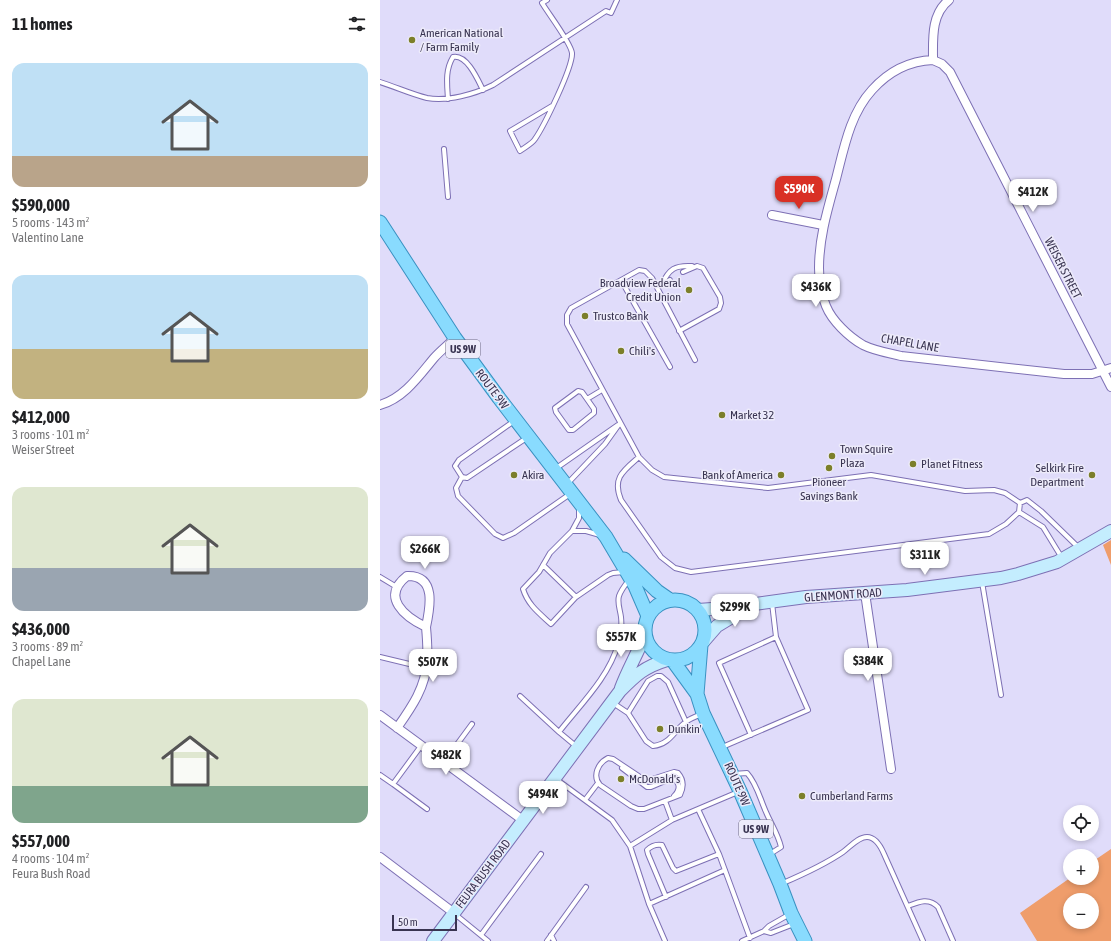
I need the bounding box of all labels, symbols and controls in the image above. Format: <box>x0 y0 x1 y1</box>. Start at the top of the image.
icon: filters <box>346 13 368 35</box>
text: 11 homes <box>12 14 73 34</box>
place label: American National / Farm Family <box>420 26 504 54</box>
marker: American National / Farm Family <box>407 35 417 45</box>
icon: home <box>154 89 226 161</box>
pin: $590K <box>771 176 827 210</box>
pin: $412K <box>1005 179 1061 213</box>
text: $590K <box>784 181 814 196</box>
text: $412K <box>1018 184 1048 199</box>
text: $590,000 <box>12 195 70 215</box>
text: 5 rooms · 143 m² <box>12 215 89 230</box>
text: Valentino Lane <box>12 230 84 245</box>
street label: WEISER STREET <box>1042 235 1085 301</box>
pin: $436K <box>788 274 844 308</box>
place label: Broadview Federal Credit Union <box>600 276 682 304</box>
text: $436K <box>801 279 831 294</box>
marker: Broadview Federal Credit Union <box>684 285 694 295</box>
icon: home <box>154 301 226 373</box>
place label: Trustco Bank <box>593 309 649 323</box>
marker: Trustco Bank <box>580 311 590 321</box>
street label: CHAPEL LANE <box>880 331 940 355</box>
road number: US 9W <box>446 340 480 358</box>
place label: Chili's <box>629 344 655 358</box>
marker: Chili's <box>616 346 626 356</box>
street label: ROUTE 9W <box>472 366 512 412</box>
text: $412,000 <box>12 407 70 427</box>
place label: Market 32 <box>730 408 774 422</box>
marker: Market 32 <box>717 410 727 420</box>
text: 3 rooms · 101 m² <box>12 427 89 442</box>
text: Weiser Street <box>12 442 75 457</box>
place label: Town Squire Plaza <box>840 442 893 470</box>
marker: Town Squire Plaza <box>827 451 837 461</box>
place label: Planet Fitness <box>921 457 983 471</box>
marker: Planet Fitness <box>908 459 918 469</box>
place label: Selkirk Fire Department <box>1030 461 1085 489</box>
marker: Pioneer Savings Bank <box>824 463 834 473</box>
place label: Akira <box>522 468 544 482</box>
place label: Bank of America <box>702 468 773 482</box>
marker: Akira <box>509 470 519 480</box>
marker: Bank of America <box>776 470 786 480</box>
marker: Selkirk Fire Department <box>1087 470 1097 480</box>
place label: Pioneer Savings Bank <box>800 475 858 503</box>
icon: home <box>154 513 226 585</box>
pin: $266K <box>397 536 453 570</box>
text: $266K <box>410 541 440 556</box>
pin: $311K <box>897 542 953 576</box>
text: $311K <box>910 547 940 562</box>
street label: GLENMONT ROAD <box>804 585 883 605</box>
pin: $299K <box>707 594 763 628</box>
text: $299K <box>720 599 750 614</box>
text: $436,000 <box>12 619 70 639</box>
pin: $557K <box>593 624 649 658</box>
text: $557K <box>606 629 636 644</box>
text: 3 rooms · 89 m² <box>12 639 83 654</box>
pin: $384K <box>840 648 896 682</box>
pin: $507K <box>405 649 461 683</box>
text: $384K <box>853 653 883 668</box>
text: Chapel Lane <box>12 654 71 669</box>
text: $507K <box>418 654 448 669</box>
place label: Dunkin' <box>668 722 702 736</box>
marker: Dunkin' <box>655 724 665 734</box>
icon: home <box>154 725 226 797</box>
pin: $482K <box>418 742 474 776</box>
text: $482K <box>431 747 461 762</box>
street label: ROUTE 9W <box>721 760 753 808</box>
place label: McDonald's <box>629 772 680 786</box>
marker: McDonald's <box>616 774 626 784</box>
pin: $494K <box>515 781 571 815</box>
text: $494K <box>528 786 558 801</box>
place label: Cumberland Farms <box>810 789 893 803</box>
marker: Cumberland Farms <box>797 791 807 801</box>
map controls <box>1063 805 1099 929</box>
button: locate <box>1063 805 1099 841</box>
road number: US 9W <box>739 820 773 838</box>
text: $557,000 <box>12 831 70 851</box>
street label: FEURA BUSH ROAD <box>453 837 514 911</box>
button: + <box>1063 849 1099 885</box>
text: 4 rooms · 104 m² <box>12 851 89 866</box>
text: Feura Bush Road <box>12 866 91 881</box>
button: − <box>1063 893 1099 929</box>
scale bar <box>392 913 457 932</box>
text: 50 m <box>398 916 418 928</box>

